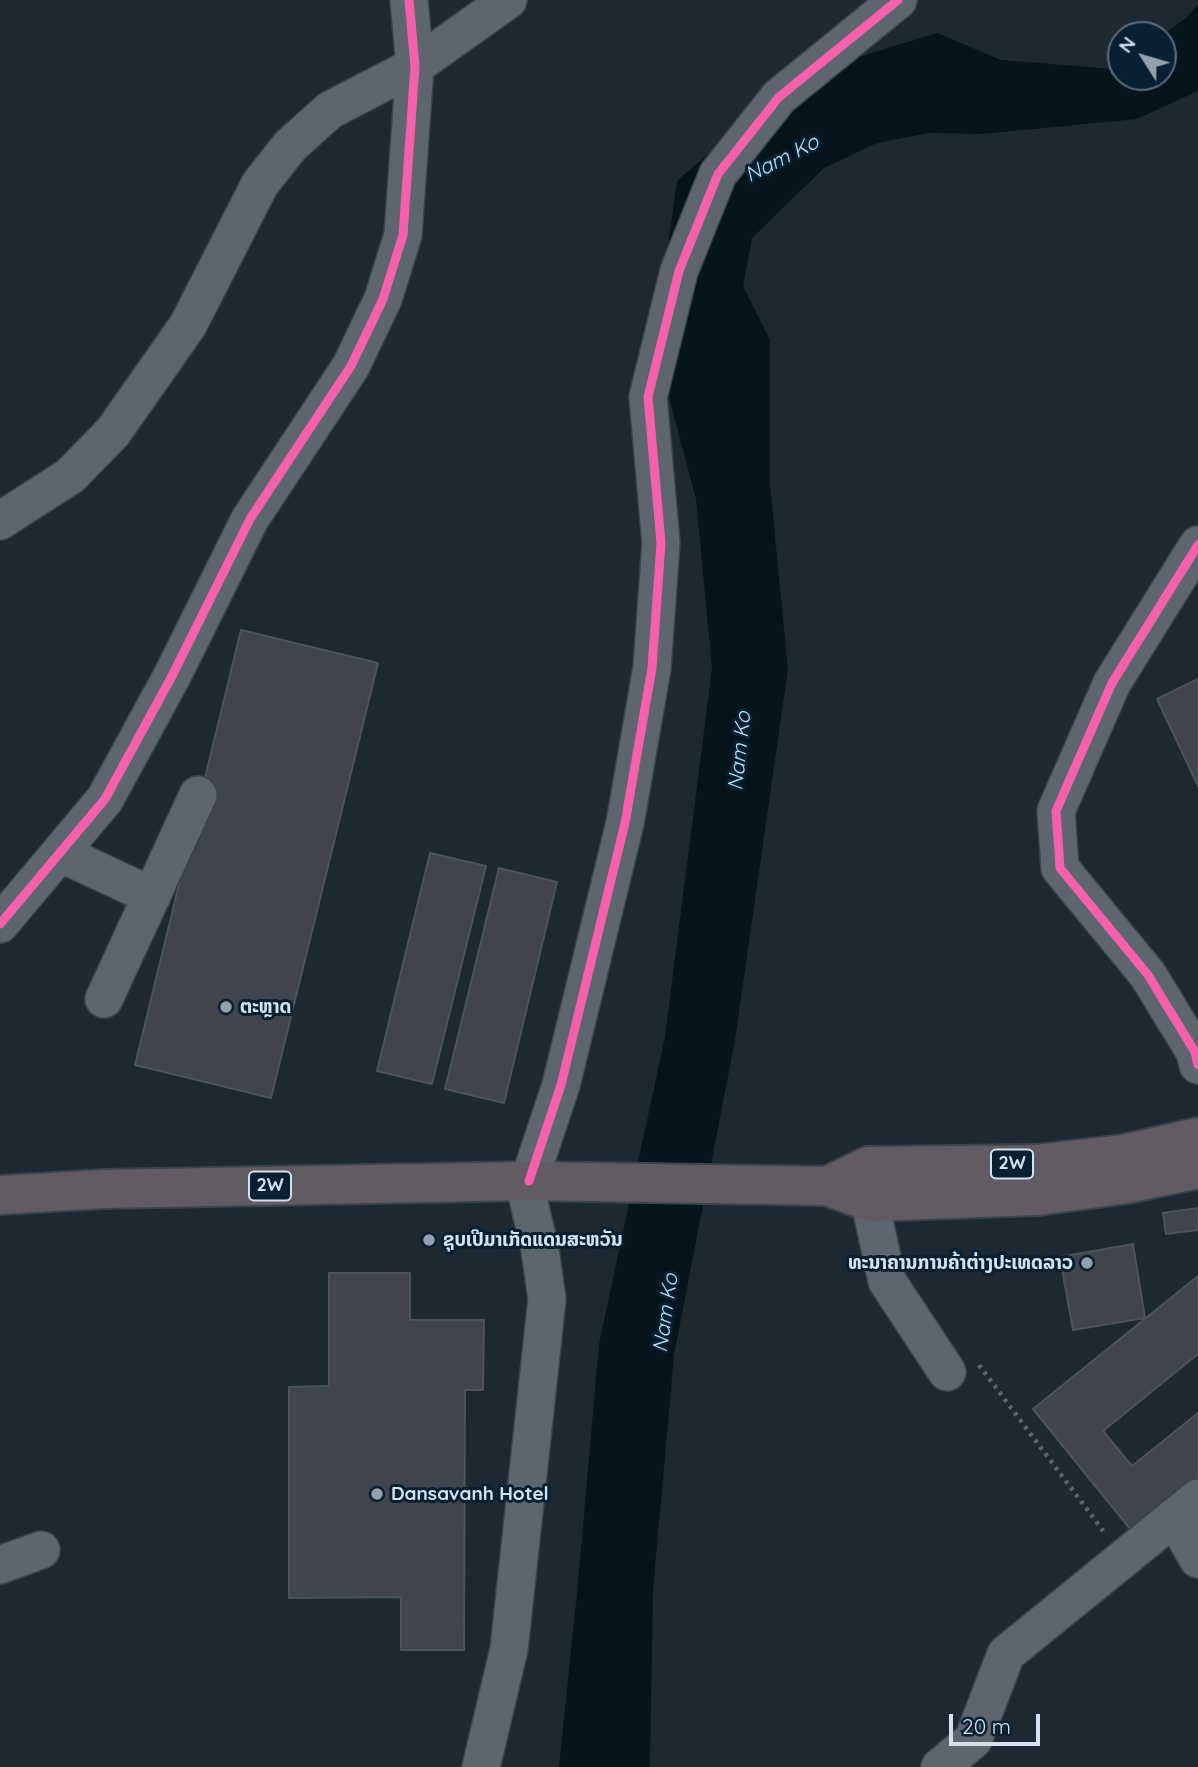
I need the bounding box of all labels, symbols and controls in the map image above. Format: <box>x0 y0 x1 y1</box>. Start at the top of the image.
north arrow <box>1107 21 1177 91</box>
text: N <box>1113 32 1141 57</box>
water label: Nam Ko <box>741 130 823 188</box>
water label: Nam Ko <box>723 710 757 792</box>
place label: ຕະຫຼາດ <box>240 996 291 1018</box>
marker: ຕະຫຼາດ <box>218 999 234 1015</box>
road number: 2W <box>991 1149 1033 1178</box>
road number: 2W <box>249 1171 291 1200</box>
place label: ຊຸບເປີມາເກັດແດນສະຫວັນ <box>443 1229 622 1251</box>
marker: ຊຸບເປີມາເກັດແດນສະຫວັນ <box>421 1232 437 1248</box>
place label: ທະນາຄານການຄ້າຕ່າງປະເທດລາວ <box>848 1252 1073 1274</box>
marker: ທະນາຄານການຄ້າຕ່າງປະເທດລາວ <box>1079 1255 1095 1271</box>
water label: Nam Ko <box>648 1272 684 1354</box>
place label: Dansavanh Hotel <box>391 1483 549 1505</box>
marker: Dansavanh Hotel <box>369 1486 385 1502</box>
scale bar <box>953 1700 1044 1744</box>
text: 20 m <box>962 1713 1011 1739</box>

